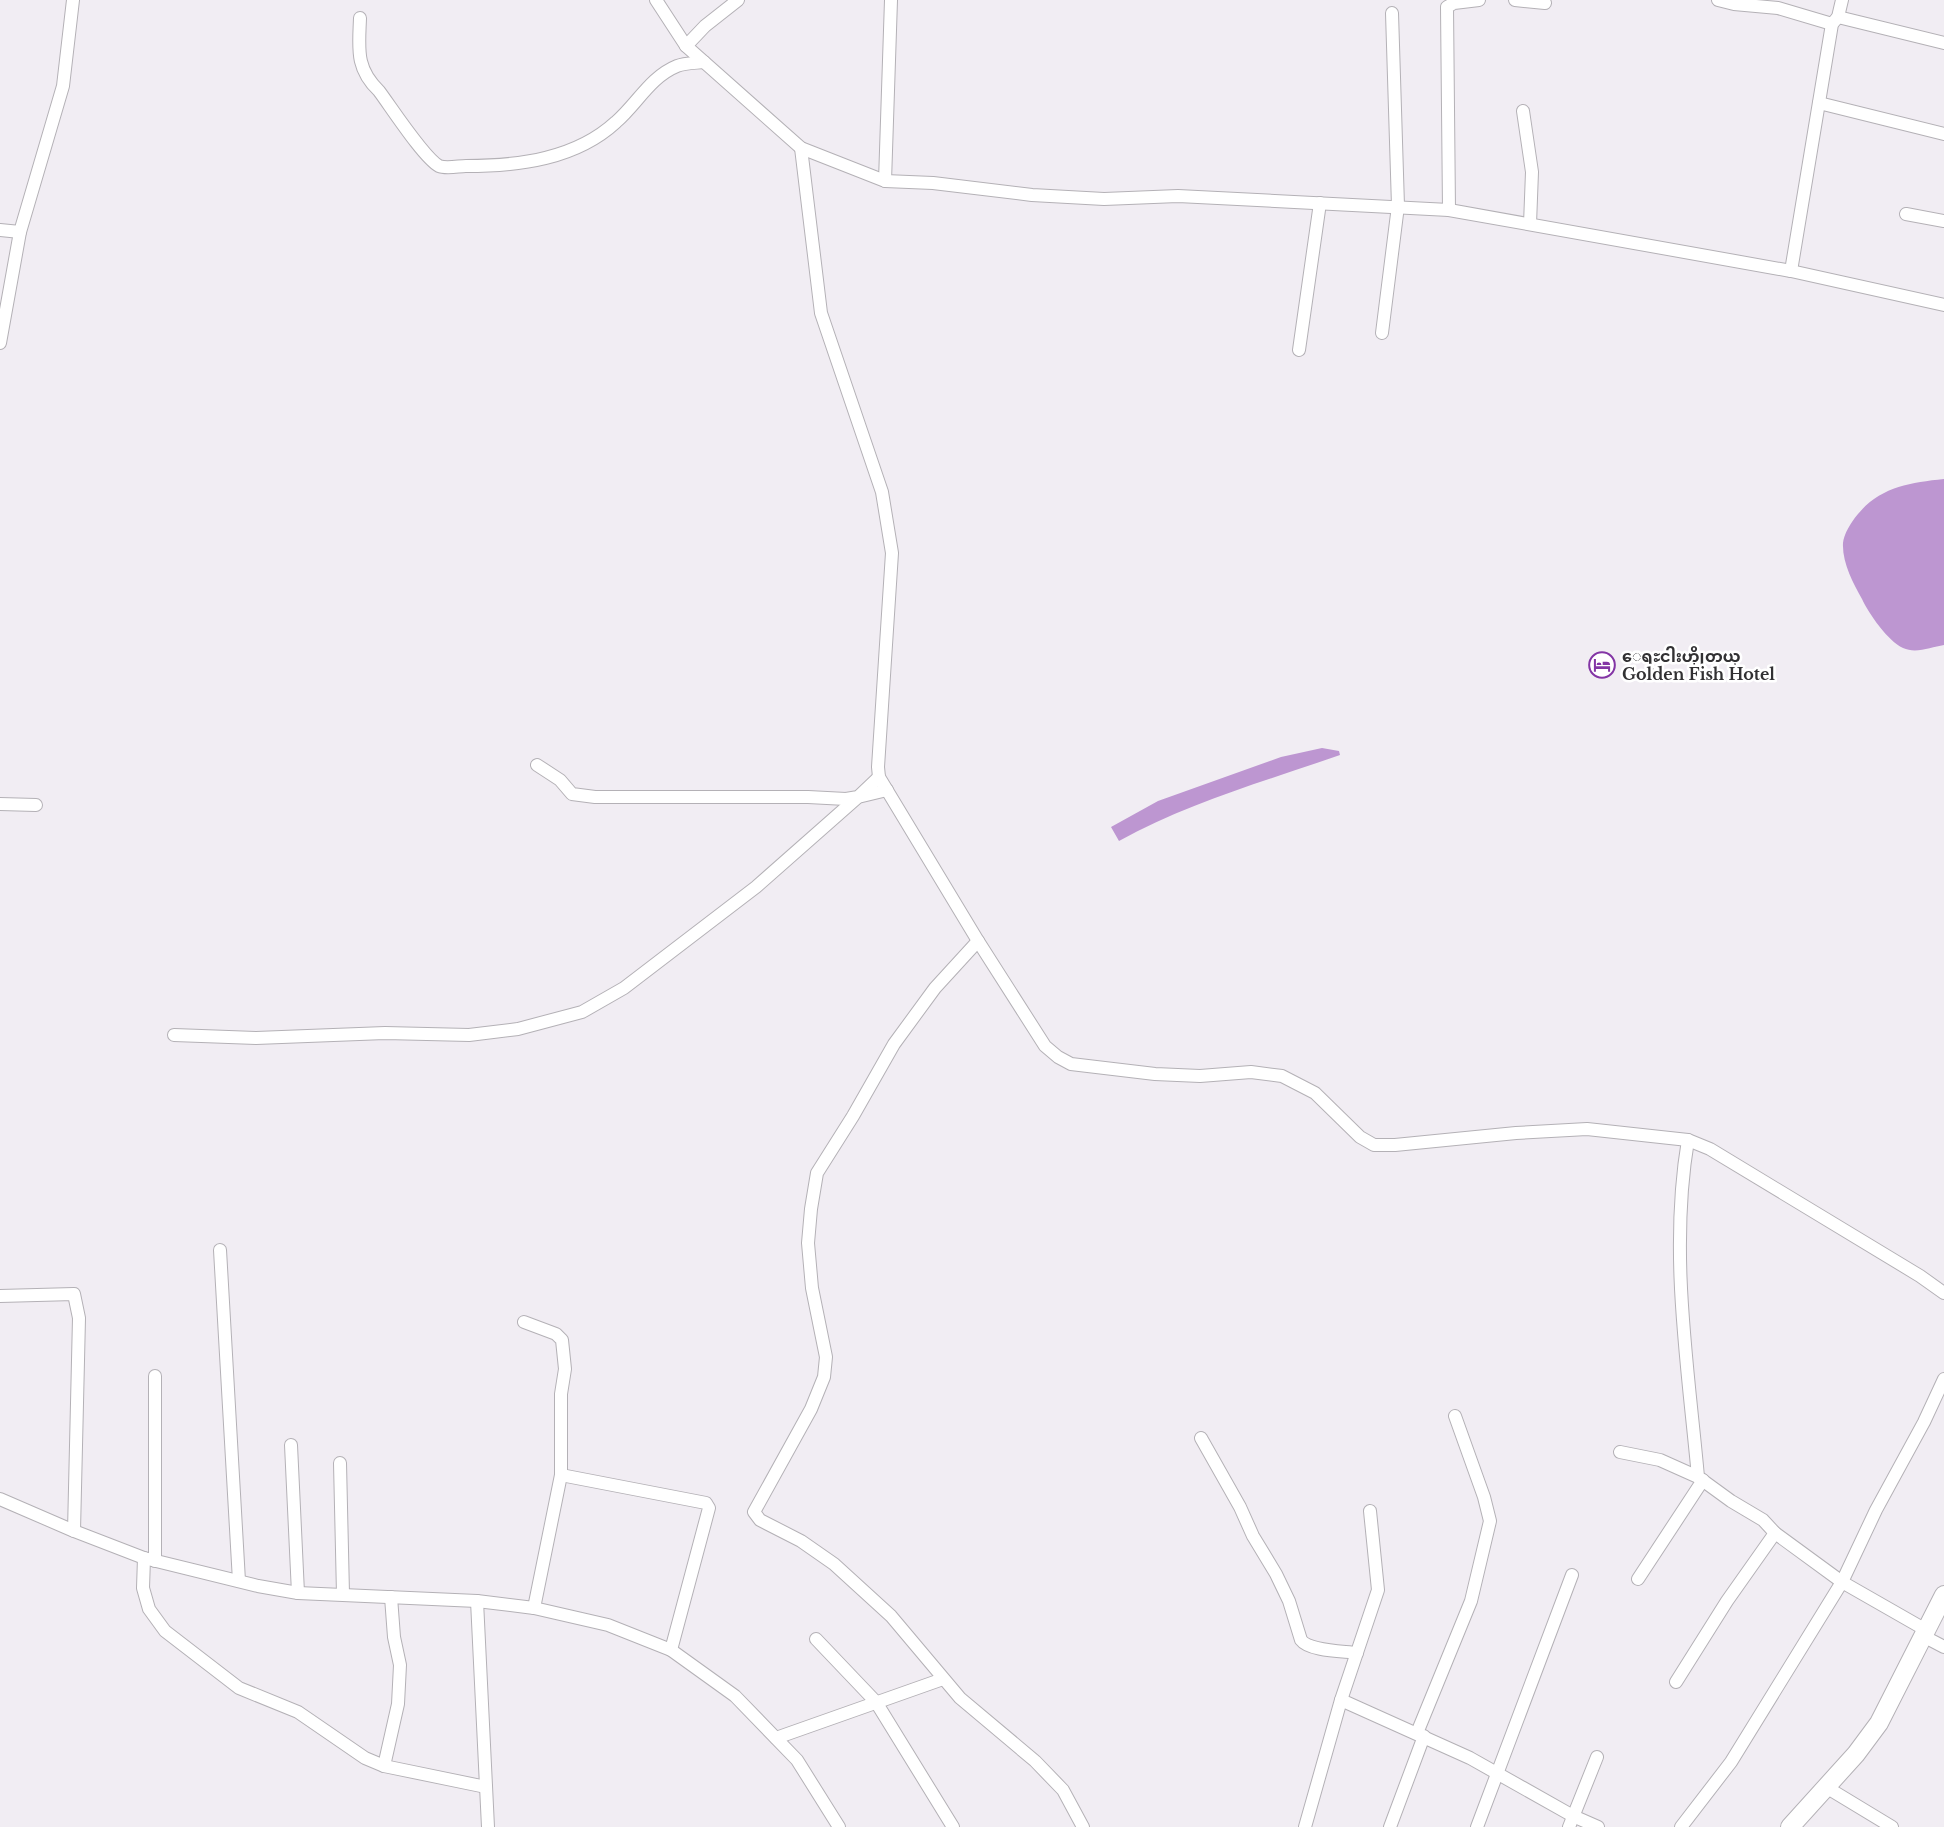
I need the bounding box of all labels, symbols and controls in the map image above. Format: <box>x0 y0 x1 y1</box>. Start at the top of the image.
place label: ေရႊငါးဟိုုတယ္ Golden Fish Hotel <box>1622 646 1775 684</box>
hotel icon: ေရႊငါးဟိုုတယ္ Golden Fish Hotel <box>1587 650 1617 680</box>

